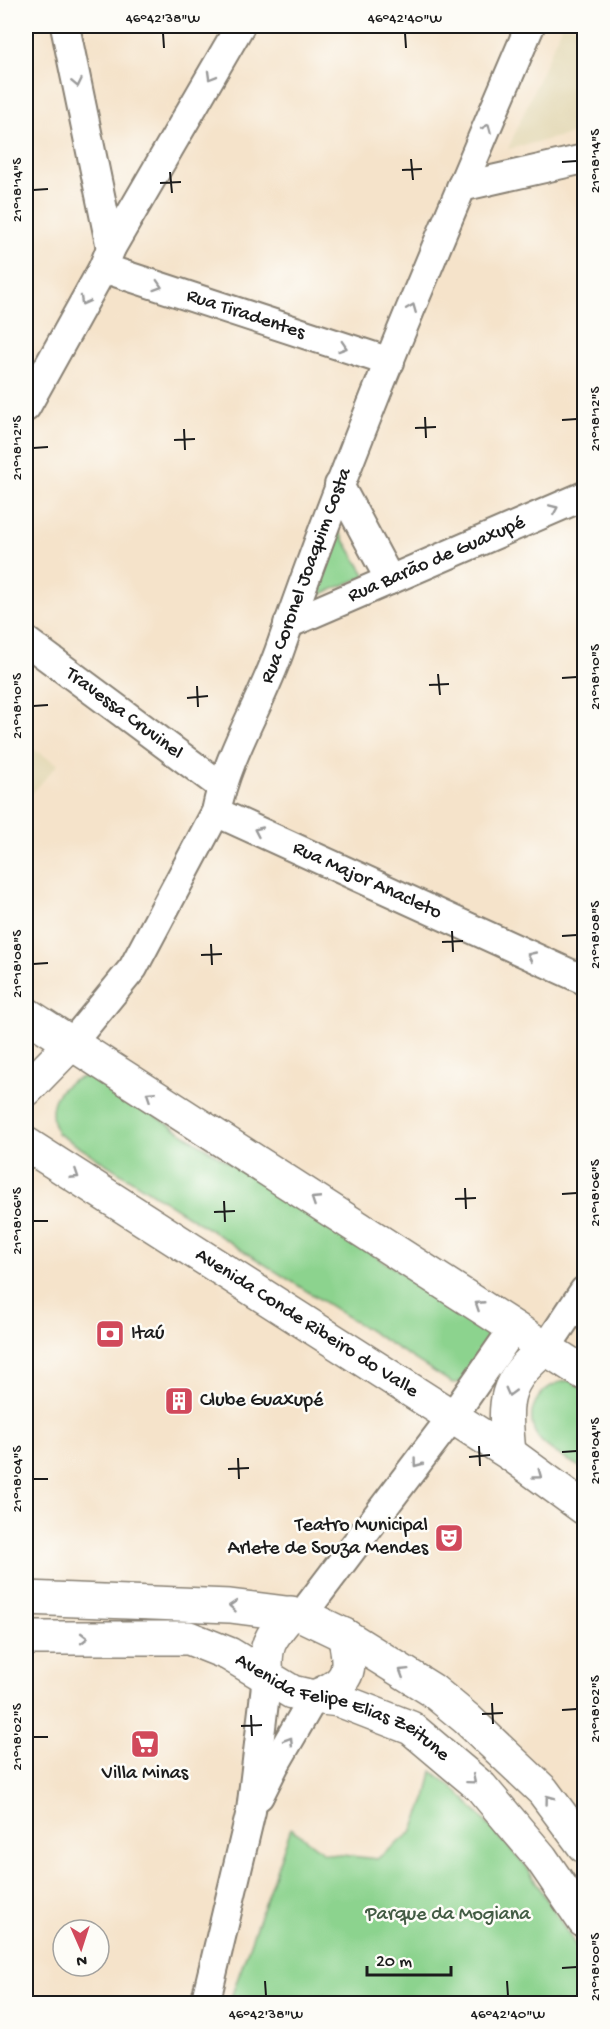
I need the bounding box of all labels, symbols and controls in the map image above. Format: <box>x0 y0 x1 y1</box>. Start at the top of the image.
text: 46°42'38"W <box>126 10 201 28</box>
text: 46°42'40"W <box>368 10 442 28</box>
one-way arrow <box>206 70 218 80</box>
one-way arrow <box>70 78 83 88</box>
one-way arrow <box>480 123 492 134</box>
text: 21°18'14"S <box>587 129 605 193</box>
text: 21°18'14"S <box>9 158 27 222</box>
one-way arrow <box>152 279 163 291</box>
street label: Rua Tiradentes <box>183 285 308 345</box>
one-way arrow <box>80 295 91 305</box>
one-way arrow <box>405 303 417 314</box>
one-way arrow <box>337 339 348 352</box>
text: 21°18'12"S <box>587 387 605 451</box>
text: 21°18'12"S <box>9 416 27 480</box>
street label: Rua Coronel Joaquim Costa <box>256 464 357 687</box>
one-way arrow <box>547 504 558 516</box>
street label: Rua Barão de Guaxupé <box>345 511 529 608</box>
text: 21°18'10"S <box>587 644 605 710</box>
street label: Travessa Cruvinel <box>60 662 187 765</box>
text: 21°18'10"S <box>9 673 27 739</box>
one-way arrow <box>254 826 265 838</box>
street label: Rua Major Anacleto <box>289 837 445 925</box>
text: 21°18'08"S <box>587 901 605 969</box>
text: 21°18'08"S <box>9 930 27 998</box>
one-way arrow <box>527 951 538 963</box>
one-way arrow <box>146 1091 156 1103</box>
text: 21°18'06"S <box>587 1159 605 1227</box>
one-way arrow <box>69 1168 79 1180</box>
text: 21°18'06"S <box>9 1187 27 1255</box>
one-way arrow <box>310 1197 321 1208</box>
street label: Avenida Conde Ribeiro do Valle <box>191 1244 423 1404</box>
one-way arrow <box>475 1301 485 1313</box>
bank icon: Itaú <box>94 1318 126 1350</box>
place label: Itaú <box>131 1323 165 1346</box>
building icon: Clube Guaxupé <box>163 1385 195 1417</box>
one-way arrow <box>505 1386 517 1397</box>
place label: Clube Guaxupé <box>200 1390 324 1413</box>
text: 21°18'04"S <box>587 1417 605 1485</box>
text: 21°18'04"S <box>9 1445 27 1513</box>
one-way arrow <box>413 1457 424 1468</box>
one-way arrow <box>532 1467 543 1478</box>
place label: Teatro Municipal Arlete de Souza Mendes <box>228 1515 429 1561</box>
theatre icon: Teatro Municipal Arlete de Souza Mendes <box>433 1522 465 1554</box>
one-way arrow <box>229 1600 238 1613</box>
one-way arrow <box>79 1632 88 1644</box>
street label: Avenida Felipe Elias Zeitune <box>231 1649 454 1767</box>
one-way arrow <box>399 1667 409 1679</box>
text: 21°18'02"S <box>587 1675 605 1743</box>
text: 21°18'02"S <box>9 1703 27 1771</box>
supermarket icon: Villa Minas <box>129 1728 161 1760</box>
one-way arrow <box>282 1737 294 1747</box>
place label: Villa Minas <box>101 1763 189 1786</box>
one-way arrow <box>465 1772 476 1783</box>
one-way arrow <box>546 1795 557 1806</box>
park label: Parque da Mogiana <box>365 1904 531 1927</box>
north arrow <box>51 1918 111 1978</box>
text: 21°18'00"S <box>587 1933 605 2001</box>
scale bar <box>367 1939 451 1977</box>
text: N <box>75 1950 87 1969</box>
text: 20 m <box>376 1952 412 1973</box>
text: 46°42'38"W <box>229 2006 304 2024</box>
text: 46°42'40"W <box>471 2006 545 2024</box>

